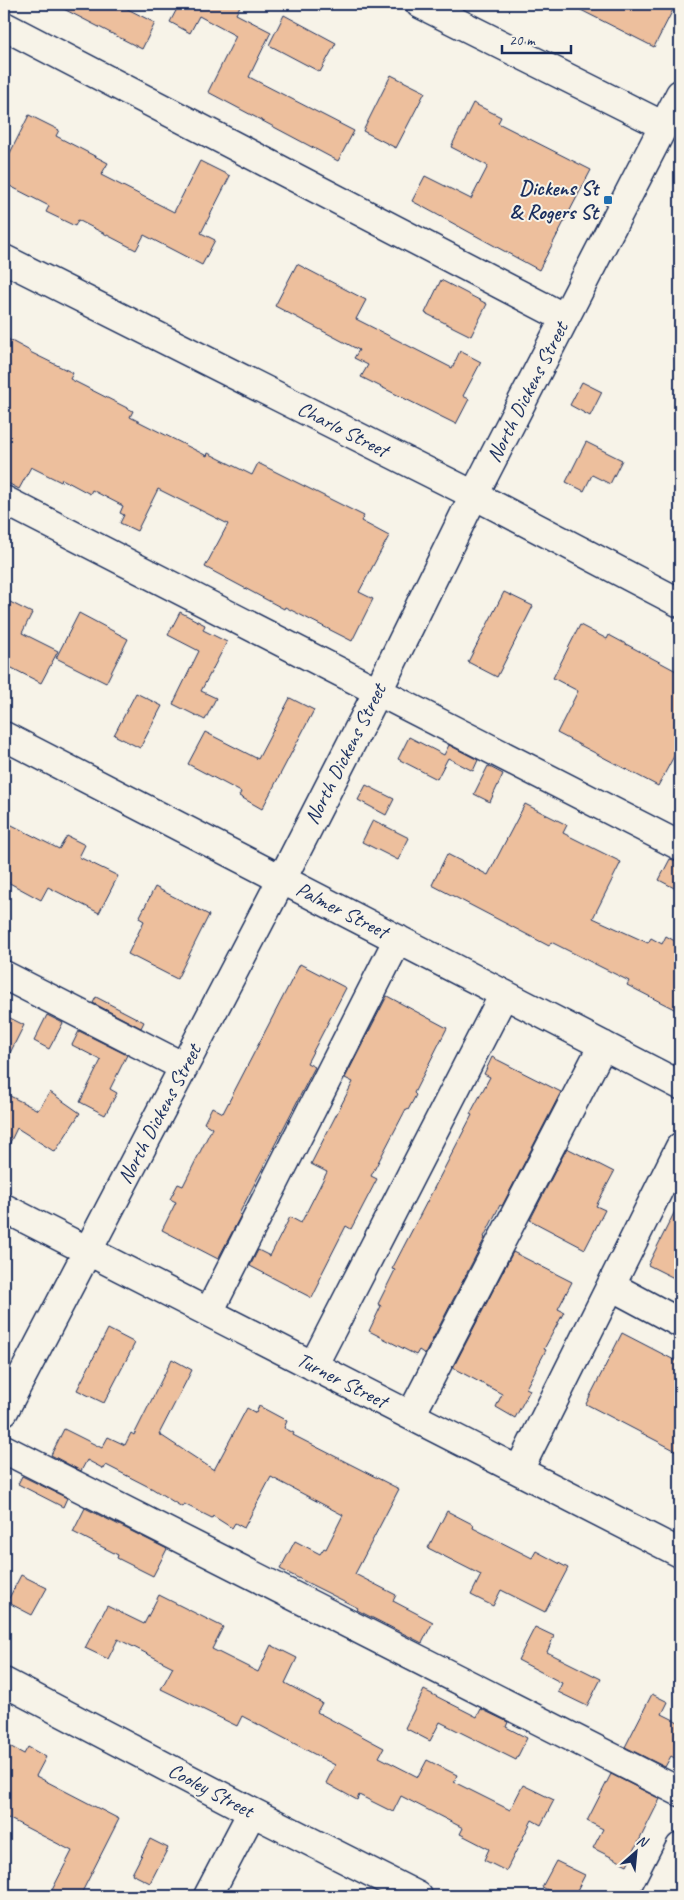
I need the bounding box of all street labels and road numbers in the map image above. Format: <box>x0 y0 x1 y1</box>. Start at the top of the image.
street label: North Dickens Street <box>480 316 575 467</box>
street label: Charlo Street <box>293 395 395 464</box>
street label: North Dickens Street <box>298 678 393 829</box>
street label: Palmer Street <box>292 876 395 946</box>
street label: North Dickens Street <box>111 1038 208 1188</box>
street label: Turner Street <box>293 1346 394 1415</box>
street label: Cooley Street <box>164 1757 260 1824</box>

